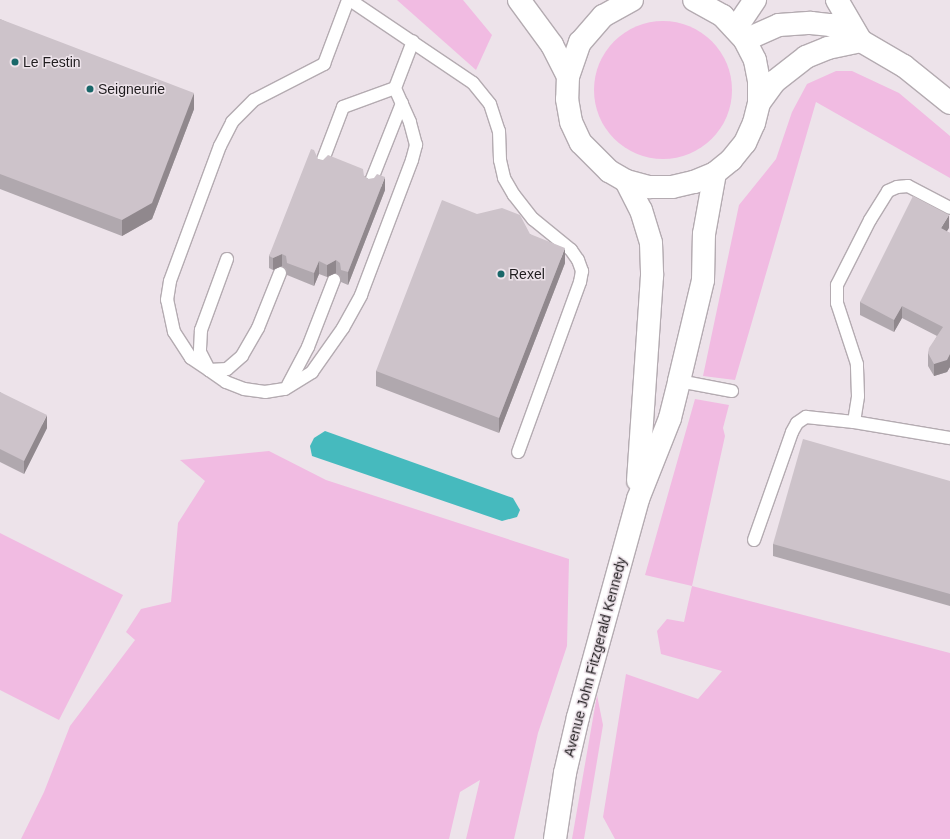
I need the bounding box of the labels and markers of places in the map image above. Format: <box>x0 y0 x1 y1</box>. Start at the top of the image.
place label: Le Festin <box>23 54 81 70</box>
marker: Le Festin <box>10 57 20 67</box>
place label: Seigneurie <box>98 81 165 97</box>
marker: Seigneurie <box>85 84 95 94</box>
place label: Rexel <box>509 266 545 282</box>
marker: Rexel <box>496 269 506 279</box>

